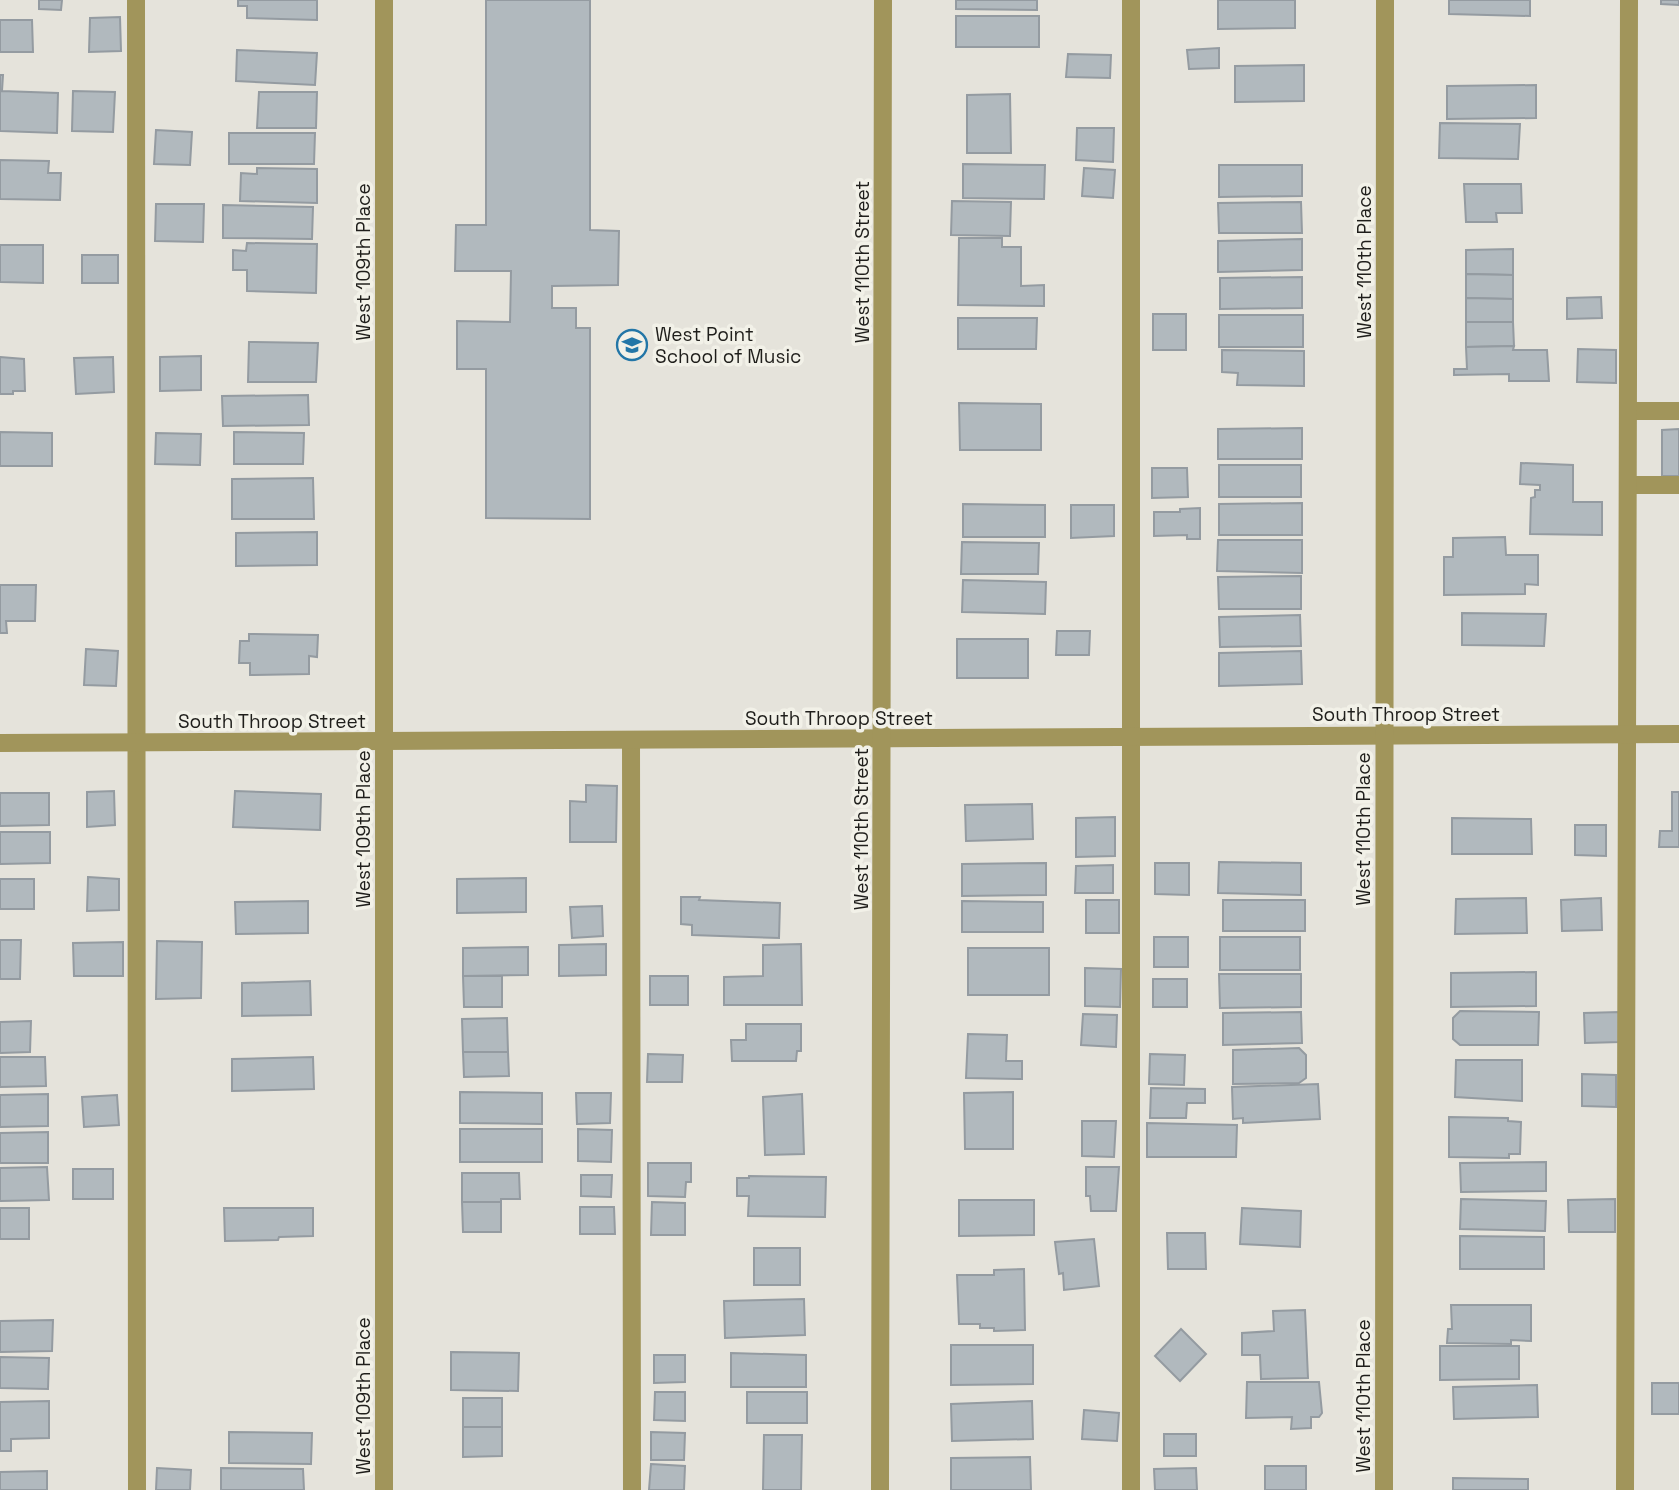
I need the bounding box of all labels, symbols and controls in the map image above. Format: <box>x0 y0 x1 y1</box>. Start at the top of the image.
street label: West 110th Street <box>850 181 875 343</box>
street label: West 109th Place <box>351 183 376 341</box>
street label: West 110th Place <box>1352 185 1377 339</box>
place label: West Point School of Music <box>655 322 801 369</box>
school or university icon: West Point School of Music <box>615 328 649 362</box>
street label: South Throop Street <box>1312 702 1500 727</box>
street label: South Throop Street <box>745 706 933 731</box>
street label: South Throop Street <box>178 709 366 734</box>
street label: West 110th Street <box>849 748 874 910</box>
street label: West 109th Place <box>351 750 376 908</box>
street label: West 110th Place <box>1351 752 1376 906</box>
street label: West 109th Place <box>351 1317 376 1475</box>
street label: West 110th Place <box>1351 1319 1376 1473</box>

